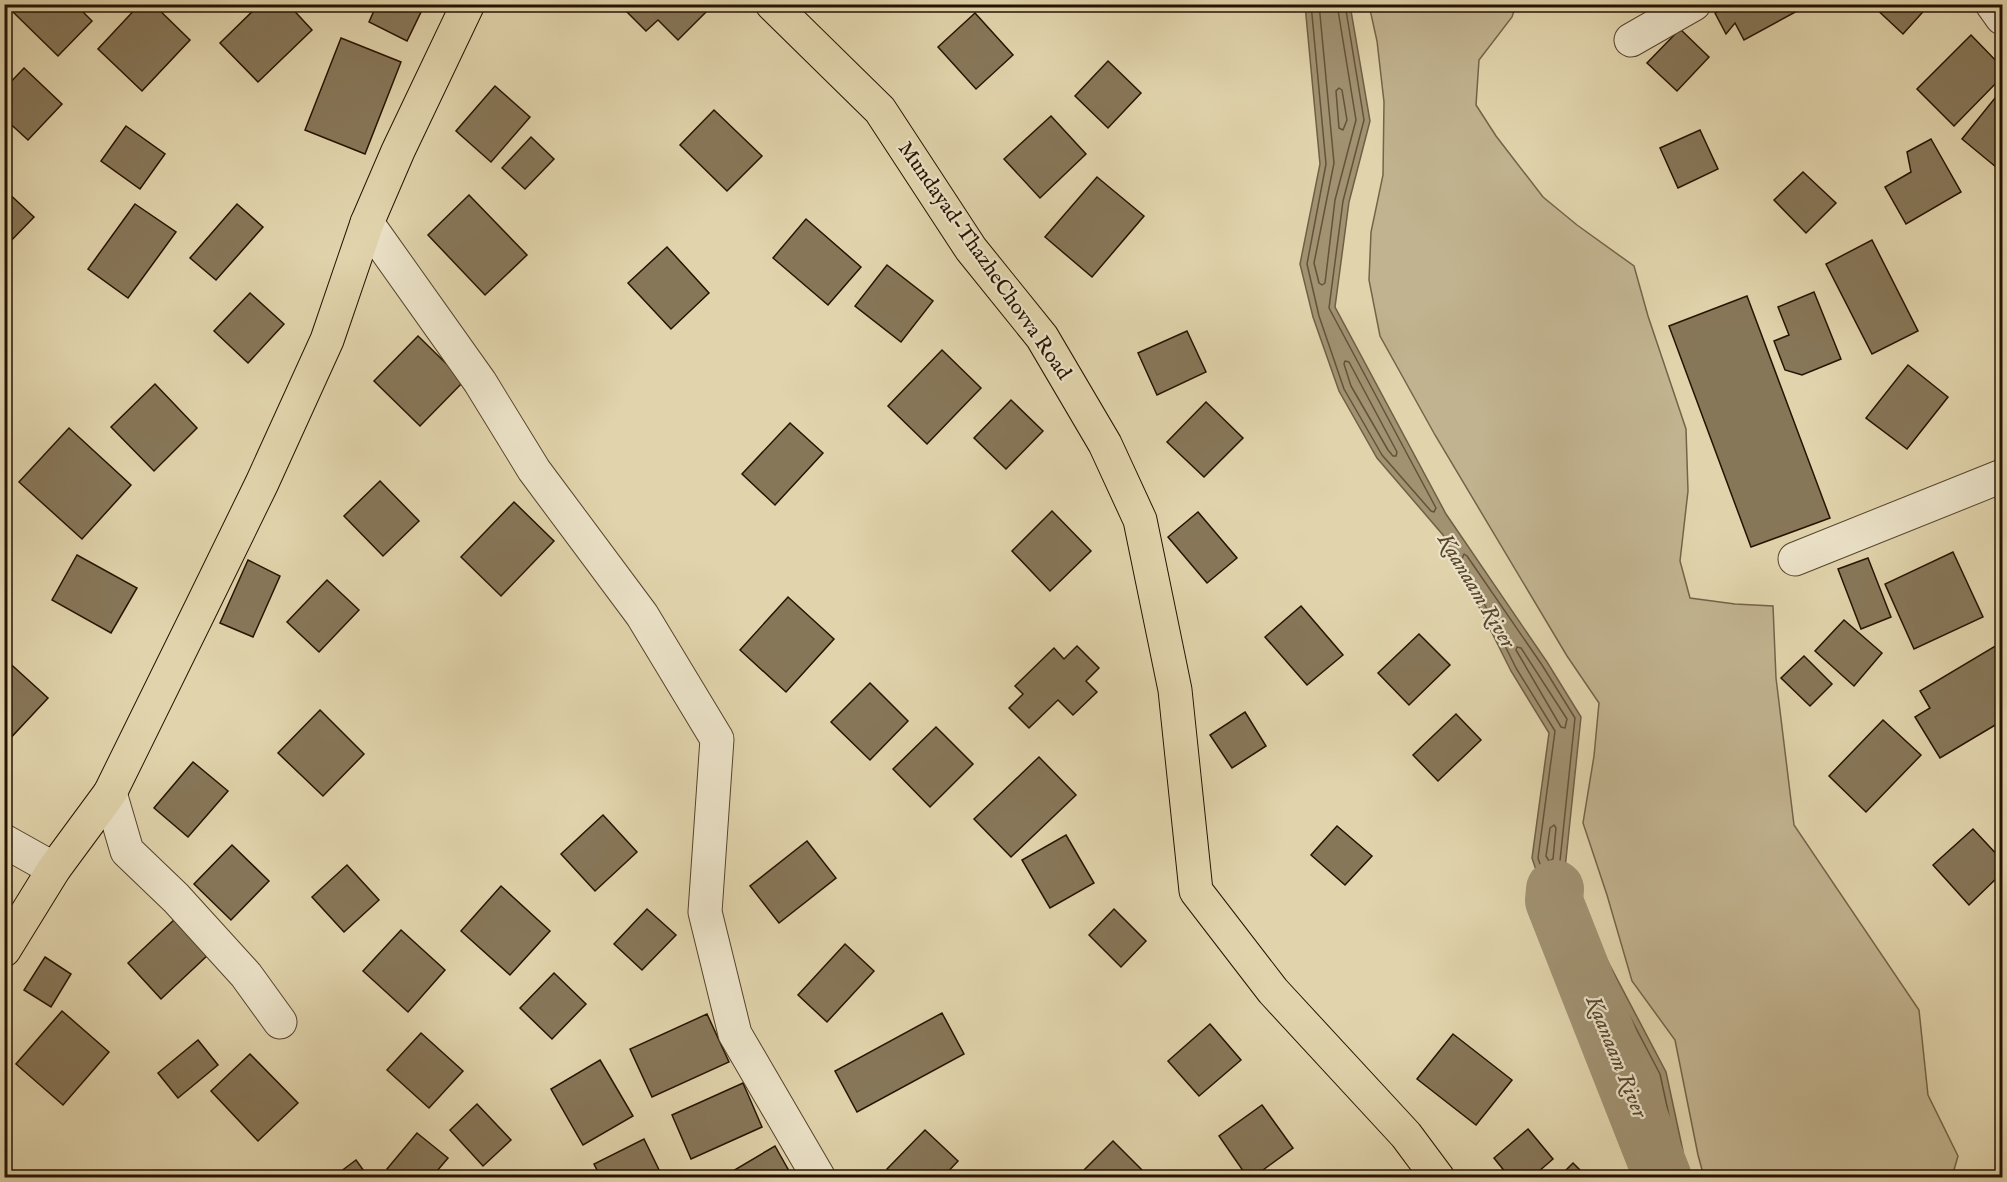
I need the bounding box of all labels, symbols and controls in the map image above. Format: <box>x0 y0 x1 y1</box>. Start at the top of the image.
street label: Mundayad-ThazheChovva Road <box>891 137 1077 386</box>
water label: Kaanaam River <box>1430 527 1522 655</box>
water label: Kaanaam River <box>1578 991 1654 1124</box>

